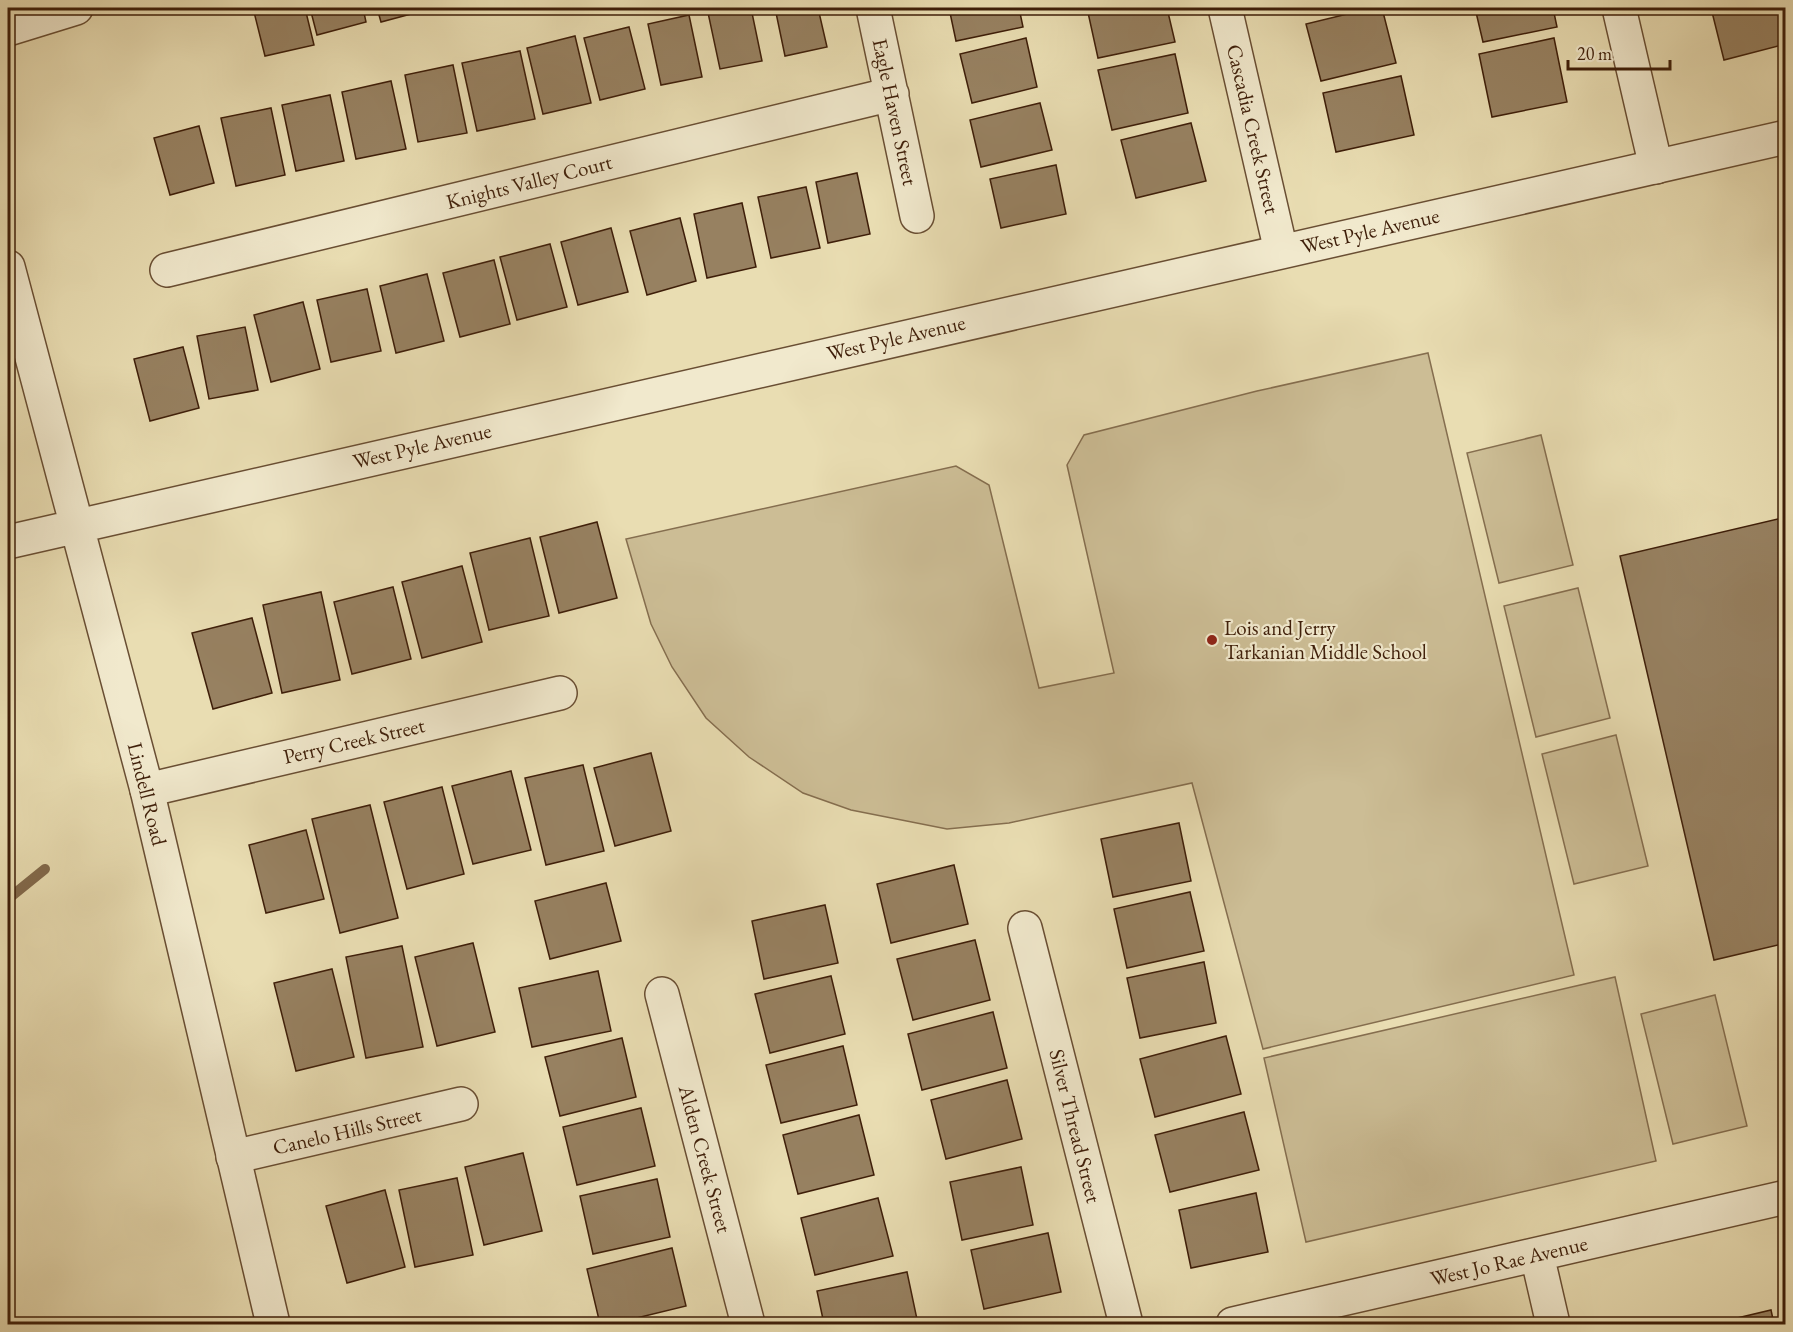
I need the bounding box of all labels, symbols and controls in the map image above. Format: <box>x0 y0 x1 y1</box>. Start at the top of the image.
scale bar <box>1568 33 1670 71</box>
street label: Eagle Haven Street <box>867 36 924 188</box>
street label: Cascadia Creek Street <box>1221 41 1286 217</box>
text: 20 m <box>1577 42 1612 65</box>
street label: Knights Valley Court <box>443 148 615 215</box>
street label: West Pyle Avenue <box>1298 201 1442 260</box>
street label: West Pyle Avenue <box>824 308 968 367</box>
street label: West Pyle Avenue <box>350 416 494 475</box>
place label: Lois and Jerry Tarkanian Middle School <box>1224 614 1427 665</box>
marker: Lois and Jerry Tarkanian Middle School <box>1205 633 1219 647</box>
street label: Perry Creek Street <box>280 711 428 770</box>
street label: Lindell Road <box>122 739 173 849</box>
street label: Silver Thread Street <box>1043 1046 1108 1206</box>
street label: Alden Creek Street <box>673 1081 738 1236</box>
street label: Canelo Hills Street <box>270 1100 424 1161</box>
street label: West Jo Rae Avenue <box>1428 1229 1590 1292</box>

